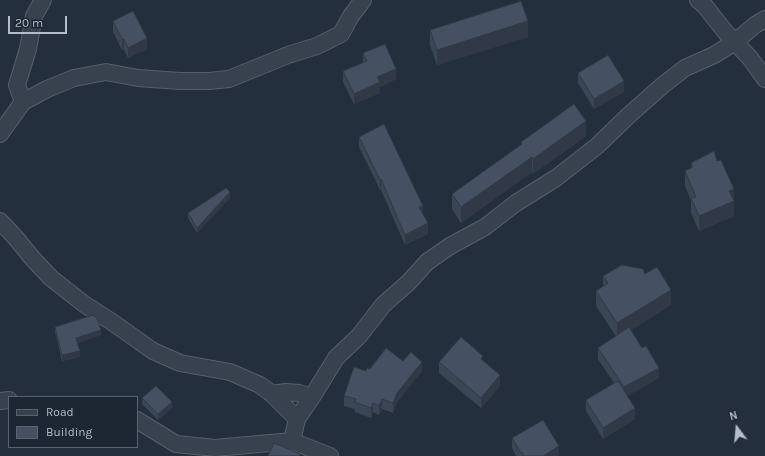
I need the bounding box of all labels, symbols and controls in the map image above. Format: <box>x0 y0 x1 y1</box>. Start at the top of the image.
scale bar <box>10 8 69 34</box>
text: 20 m <box>15 16 43 30</box>
legend <box>8 396 138 448</box>
text: Road <box>46 405 74 419</box>
north arrow <box>717 408 757 448</box>
text: N <box>728 409 739 423</box>
text: Building <box>46 425 92 439</box>

